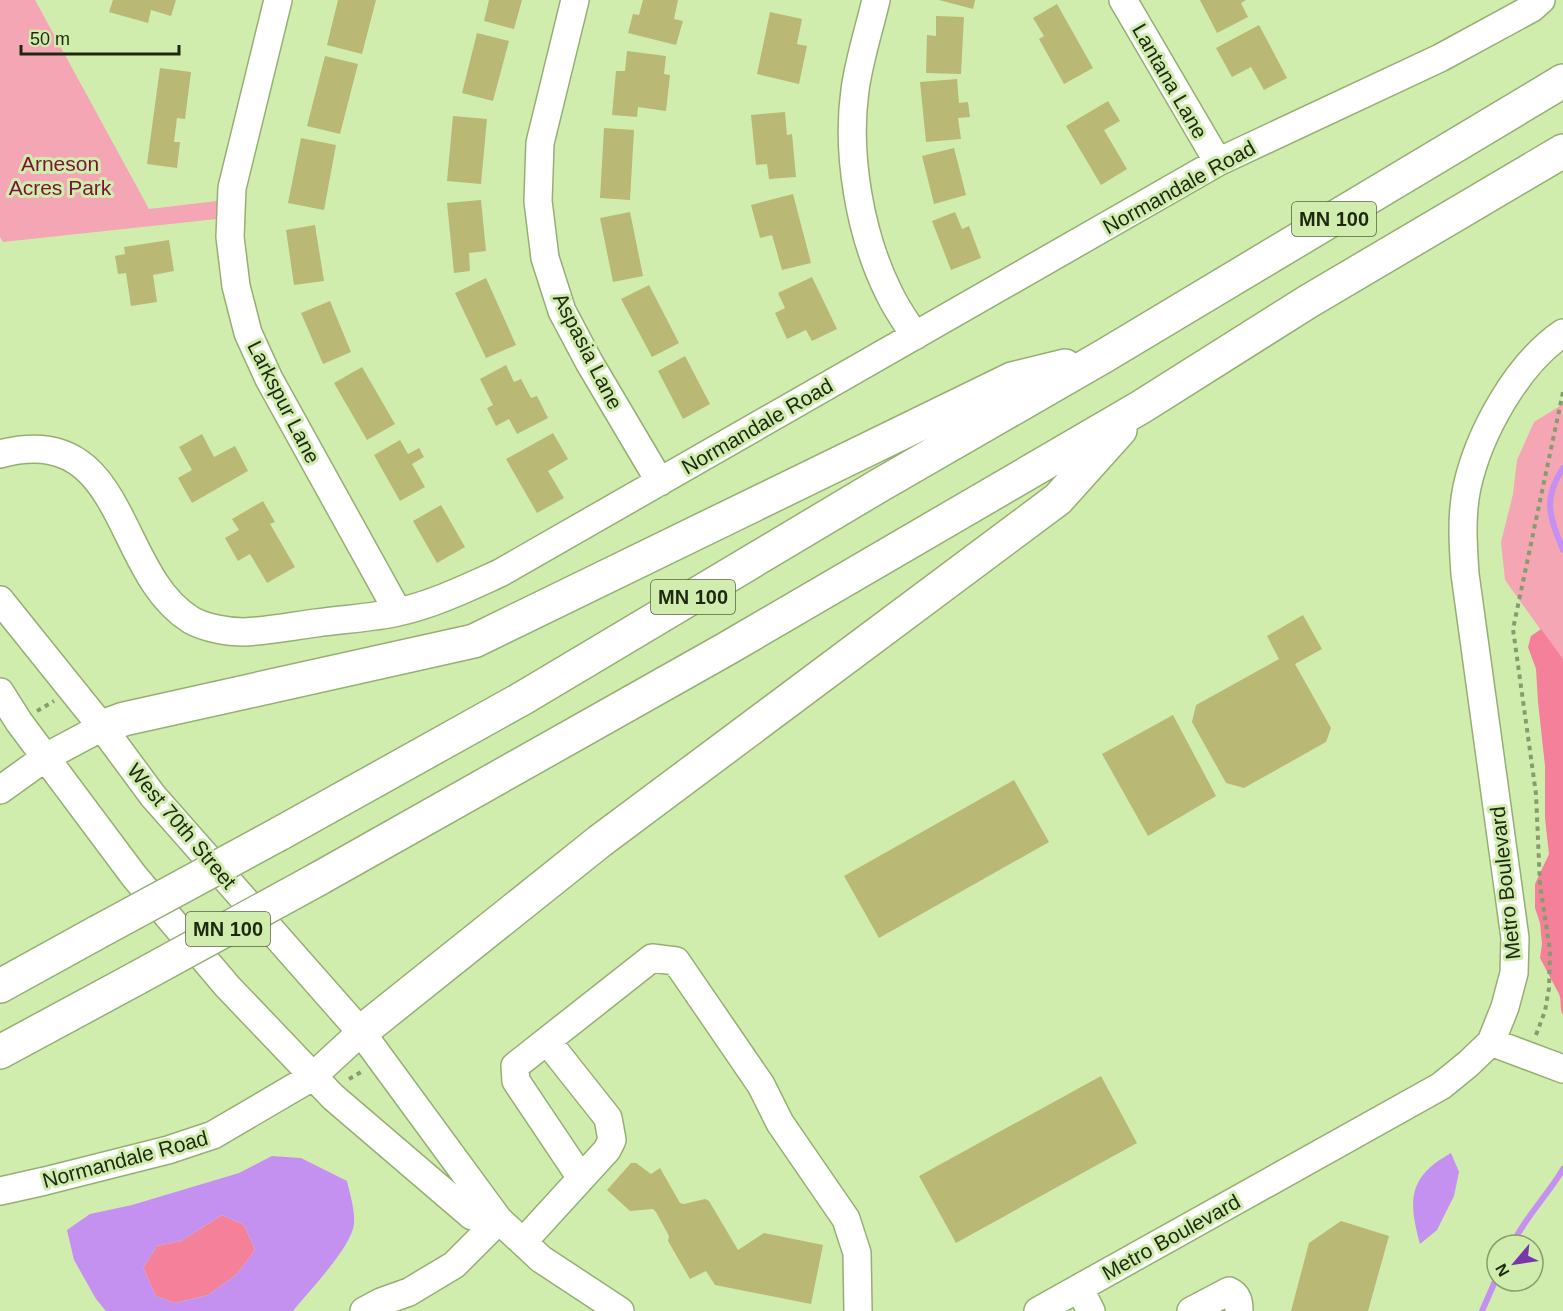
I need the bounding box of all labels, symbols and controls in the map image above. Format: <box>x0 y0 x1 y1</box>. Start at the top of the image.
scale bar <box>21 18 178 56</box>
street label: Lantana Lane <box>1128 20 1212 142</box>
text: 50 m <box>30 29 70 49</box>
street label: Normandale Road <box>1099 136 1259 238</box>
park label: Arneson Acres Park <box>9 152 112 199</box>
road number: MN 100 <box>1292 202 1376 236</box>
street label: Aspasia Lane <box>549 289 627 413</box>
street label: Larkspur Lane <box>243 337 325 467</box>
street label: Normandale Road <box>677 373 837 479</box>
road number: MN 100 <box>651 580 735 614</box>
street label: West 70th Street <box>123 759 241 893</box>
street label: Metro Boulevard <box>1486 805 1524 961</box>
road number: MN 100 <box>186 912 270 946</box>
street label: Normandale Road <box>40 1126 210 1192</box>
street label: Metro Boulevard <box>1098 1190 1244 1284</box>
north arrow <box>1485 1233 1545 1293</box>
text: N <box>1492 1261 1513 1279</box>

